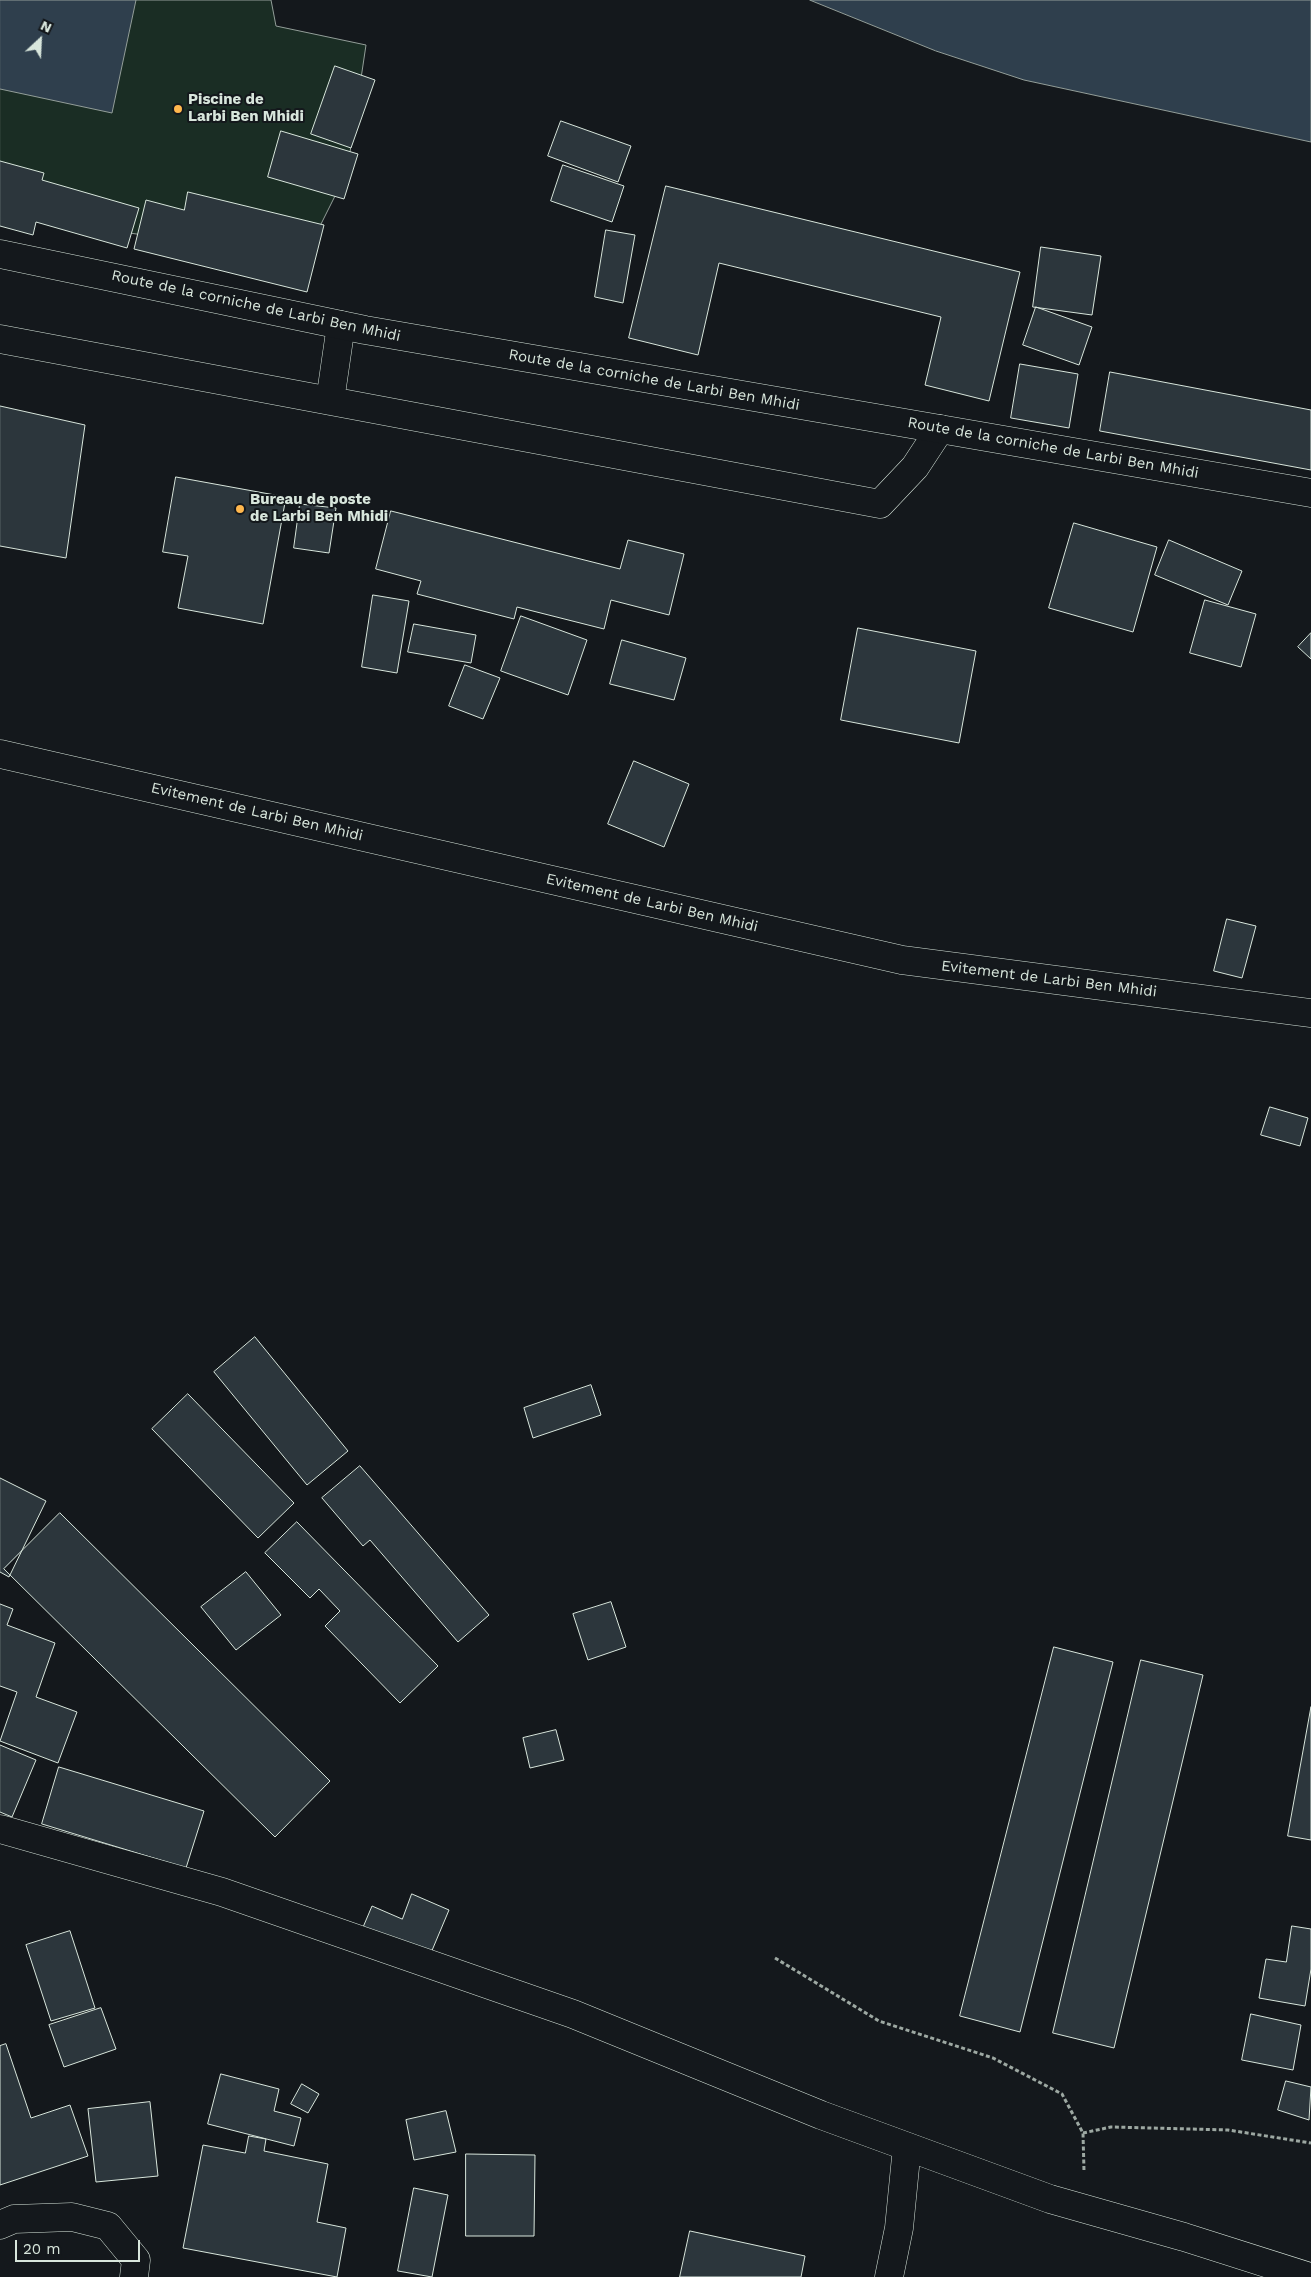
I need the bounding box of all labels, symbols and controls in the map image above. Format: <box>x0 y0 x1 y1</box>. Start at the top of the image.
north arrow <box>15 15 65 65</box>
text: N <box>38 17 54 36</box>
place label: Piscine de Larbi Ben Mhidi <box>188 91 304 126</box>
marker: Piscine de Larbi Ben Mhidi <box>172 103 184 115</box>
street label: Route de la corniche de Larbi Ben Mhidi <box>110 267 402 345</box>
street label: Route de la corniche de Larbi Ben Mhidi <box>507 346 801 414</box>
street label: Route de la corniche de Larbi Ben Mhidi <box>906 414 1200 482</box>
place label: Bureau de poste de Larbi Ben Mhidi <box>250 491 388 526</box>
marker: Bureau de poste de Larbi Ben Mhidi <box>234 503 246 515</box>
street label: Evitement de Larbi Ben Mhidi <box>149 779 365 845</box>
street label: Evitement de Larbi Ben Mhidi <box>544 870 760 936</box>
street label: Evitement de Larbi Ben Mhidi <box>940 957 1158 1001</box>
scale bar <box>18 2230 142 2262</box>
text: 20 m <box>23 2240 61 2258</box>

